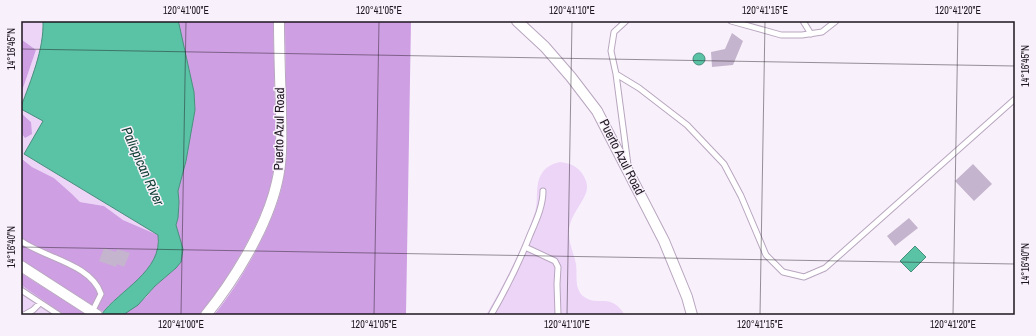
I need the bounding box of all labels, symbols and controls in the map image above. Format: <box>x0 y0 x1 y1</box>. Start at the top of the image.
text: 120°41'00"E <box>163 4 209 17</box>
text: 120°41'05"E <box>356 4 402 17</box>
text: 120°41'10"E <box>549 4 595 17</box>
text: 120°41'15"E <box>742 4 788 17</box>
text: 120°41'20"E <box>935 4 981 17</box>
text: 14°16'45"N <box>5 28 18 70</box>
text: 14°16'45"N <box>1019 45 1032 87</box>
street label: Puerto Azul Road <box>270 87 288 171</box>
street label: Puerto Azul Road <box>596 116 648 198</box>
water label: Palicpican River <box>118 124 169 209</box>
text: 14°16'40"N <box>5 226 18 268</box>
text: 14°16'40"N <box>1019 243 1032 285</box>
text: 120°41'00"E <box>158 318 204 331</box>
text: 120°41'05"E <box>351 318 397 331</box>
text: 120°41'10"E <box>544 318 590 331</box>
text: 120°41'15"E <box>737 318 783 331</box>
text: 120°41'20"E <box>930 318 976 331</box>

